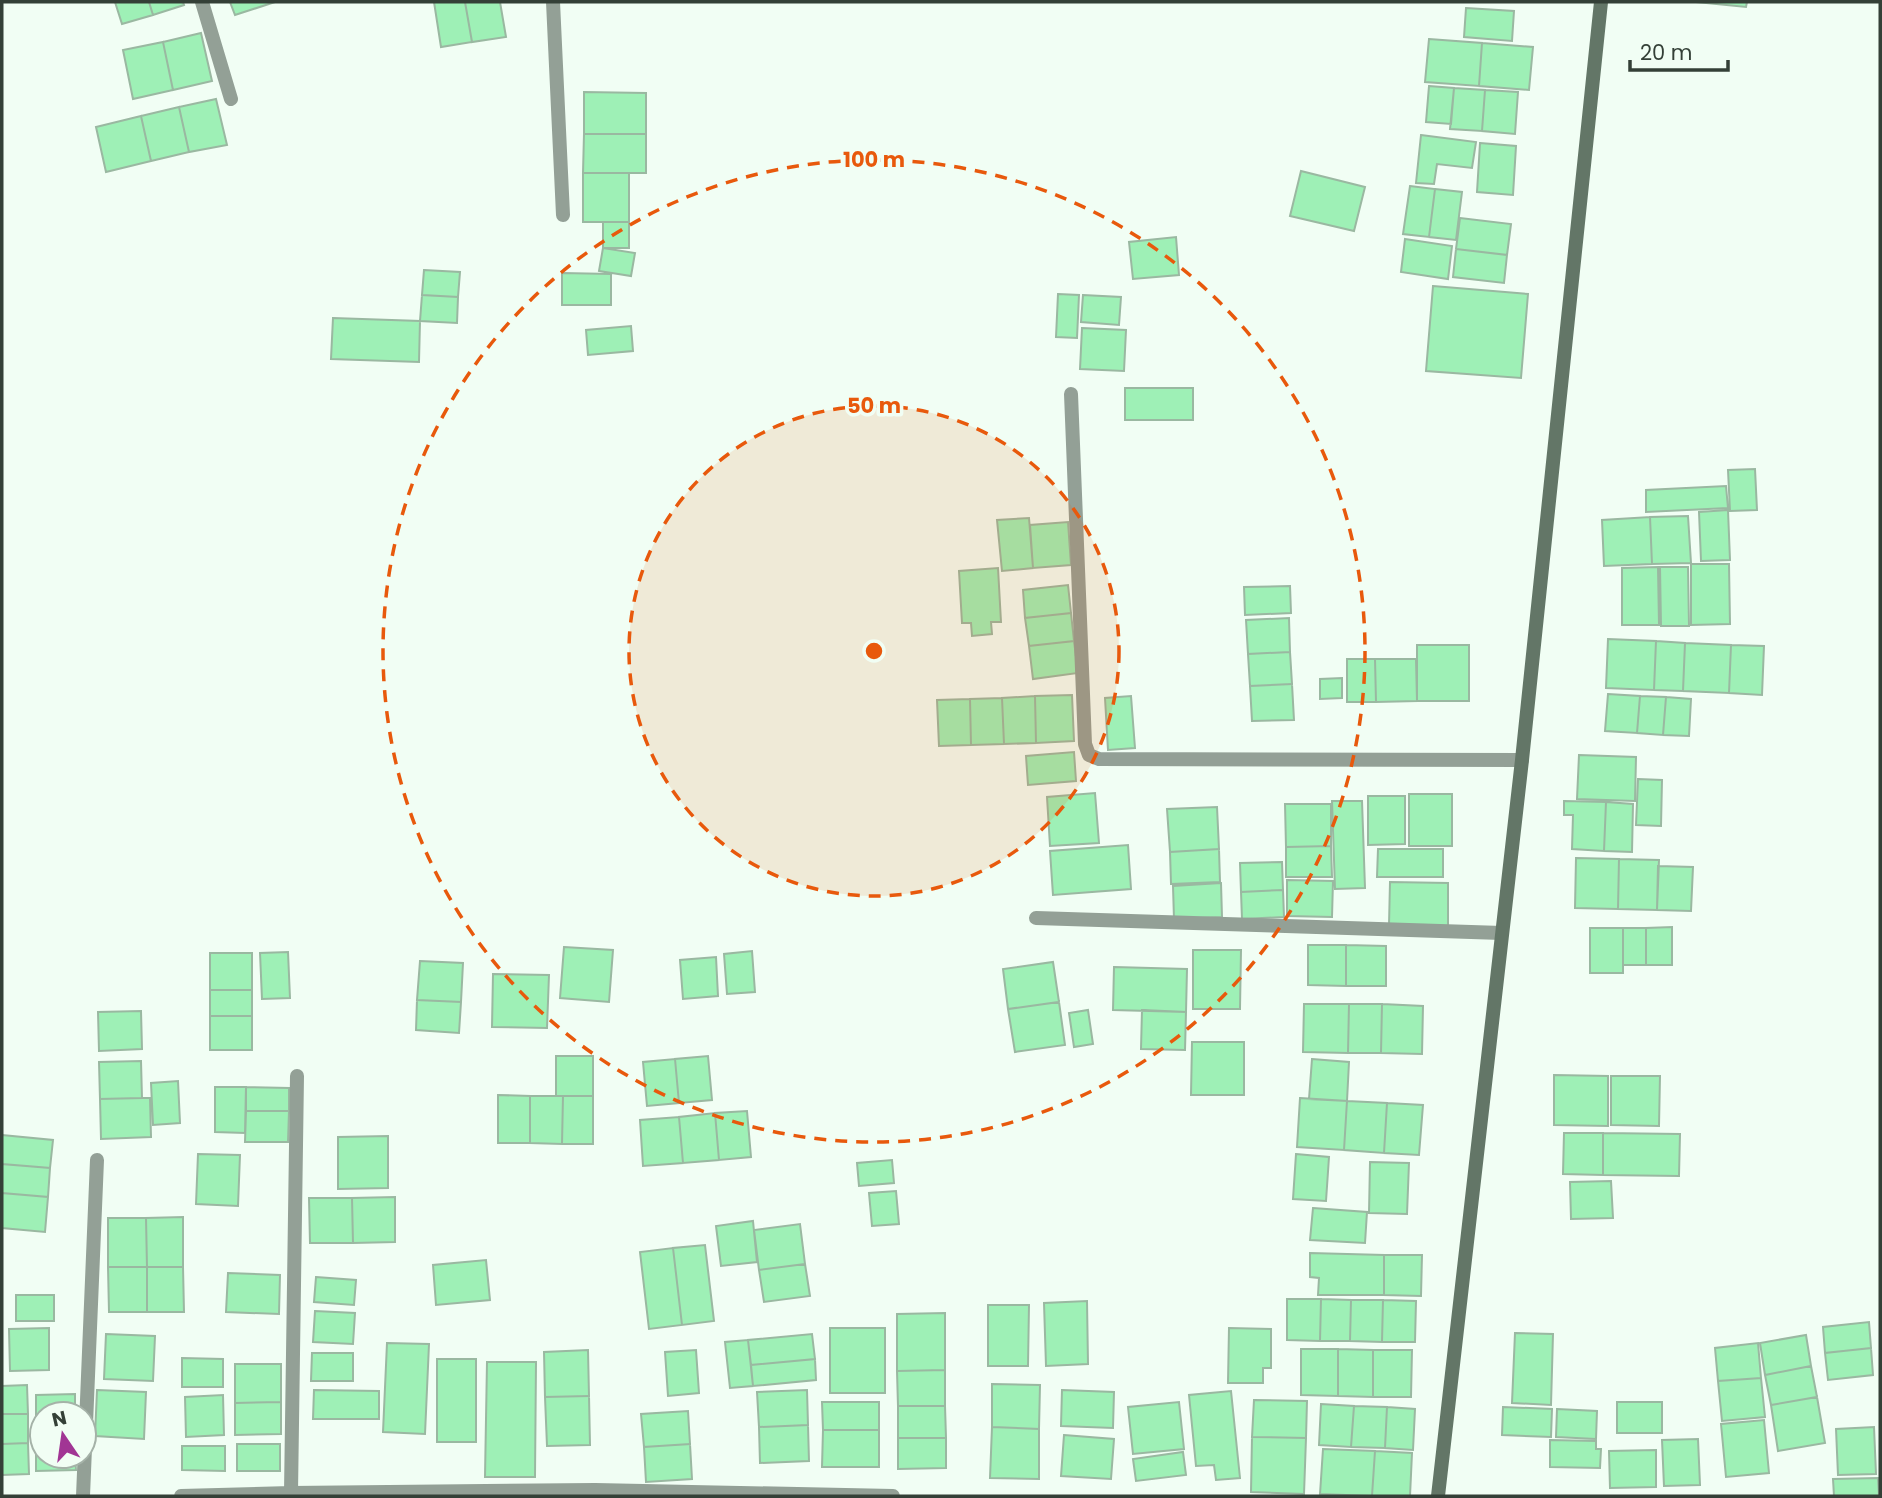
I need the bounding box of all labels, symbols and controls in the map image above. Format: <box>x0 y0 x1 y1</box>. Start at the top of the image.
scale bar <box>1630 28 1728 72</box>
text: 20 m <box>1640 38 1693 67</box>
text: 100 m <box>843 145 905 174</box>
text: 50 m <box>847 391 901 420</box>
centre of rings <box>862 639 886 663</box>
north arrow <box>28 1400 98 1470</box>
text: N <box>49 1404 69 1434</box>

